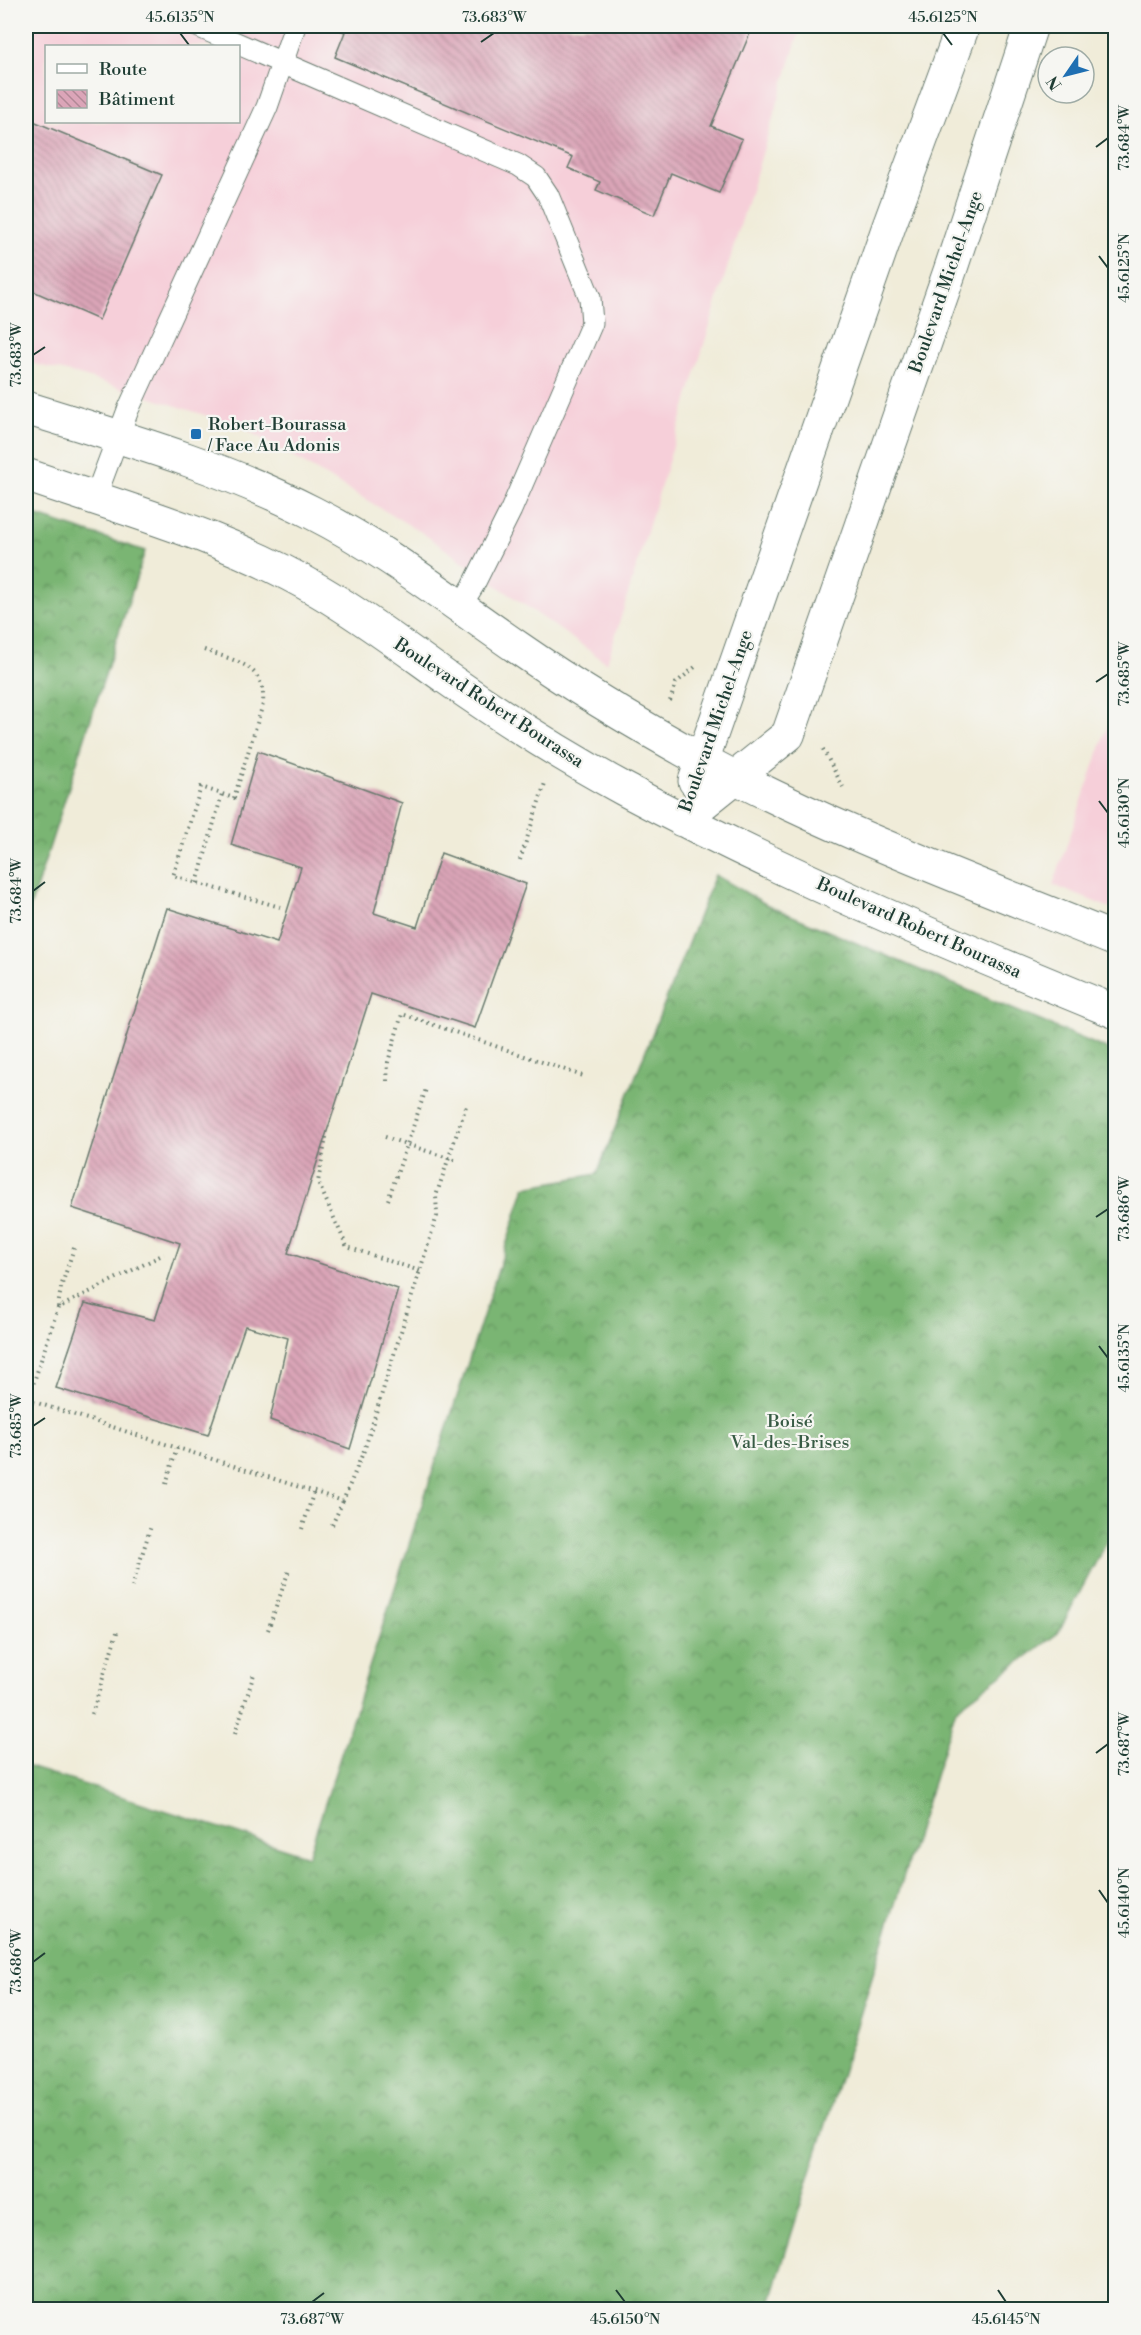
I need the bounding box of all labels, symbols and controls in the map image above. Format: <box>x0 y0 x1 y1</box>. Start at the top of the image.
text: 45.6135°N <box>146 8 214 27</box>
text: 73.683°W <box>462 8 527 27</box>
text: 45.6125°N <box>908 8 978 27</box>
legend <box>45 45 240 123</box>
north arrow <box>1036 45 1096 105</box>
text: Route <box>99 58 147 81</box>
text: N <box>1043 72 1066 94</box>
text: Bâtiment <box>98 88 176 111</box>
text: 73.684°W <box>1115 105 1134 171</box>
street label: Boulevard Michel-Ange <box>904 188 988 377</box>
text: 45.6125°N <box>1115 233 1134 303</box>
text: 73.683°W <box>7 322 26 387</box>
place label: Robert-Bourassa / Face Au Adonis <box>207 413 347 457</box>
marker: Robert-Bourassa / Face Au Adonis <box>189 427 203 441</box>
street label: Boulevard Michel-Ange <box>674 627 758 816</box>
street label: Boulevard Robert Bourassa <box>389 632 589 774</box>
text: 73.685°W <box>1115 641 1134 706</box>
text: 45.6130°N <box>1115 778 1134 848</box>
text: 73.684°W <box>7 858 26 924</box>
street label: Boulevard Robert Bourassa <box>812 872 1026 984</box>
text: 73.686°W <box>1115 1176 1134 1242</box>
text: 45.6135°N <box>1115 1324 1134 1392</box>
text: 73.685°W <box>7 1393 26 1458</box>
park label: Boisé Val-des-Brises <box>730 1410 849 1454</box>
text: 73.687°W <box>1115 1712 1134 1776</box>
text: 45.6140°N <box>1115 1868 1134 1938</box>
text: 73.686°W <box>7 1929 26 1995</box>
text: 73.687°W <box>280 2310 344 2329</box>
text: 45.6150°N <box>590 2310 660 2329</box>
text: 45.6145°N <box>972 2310 1040 2329</box>

